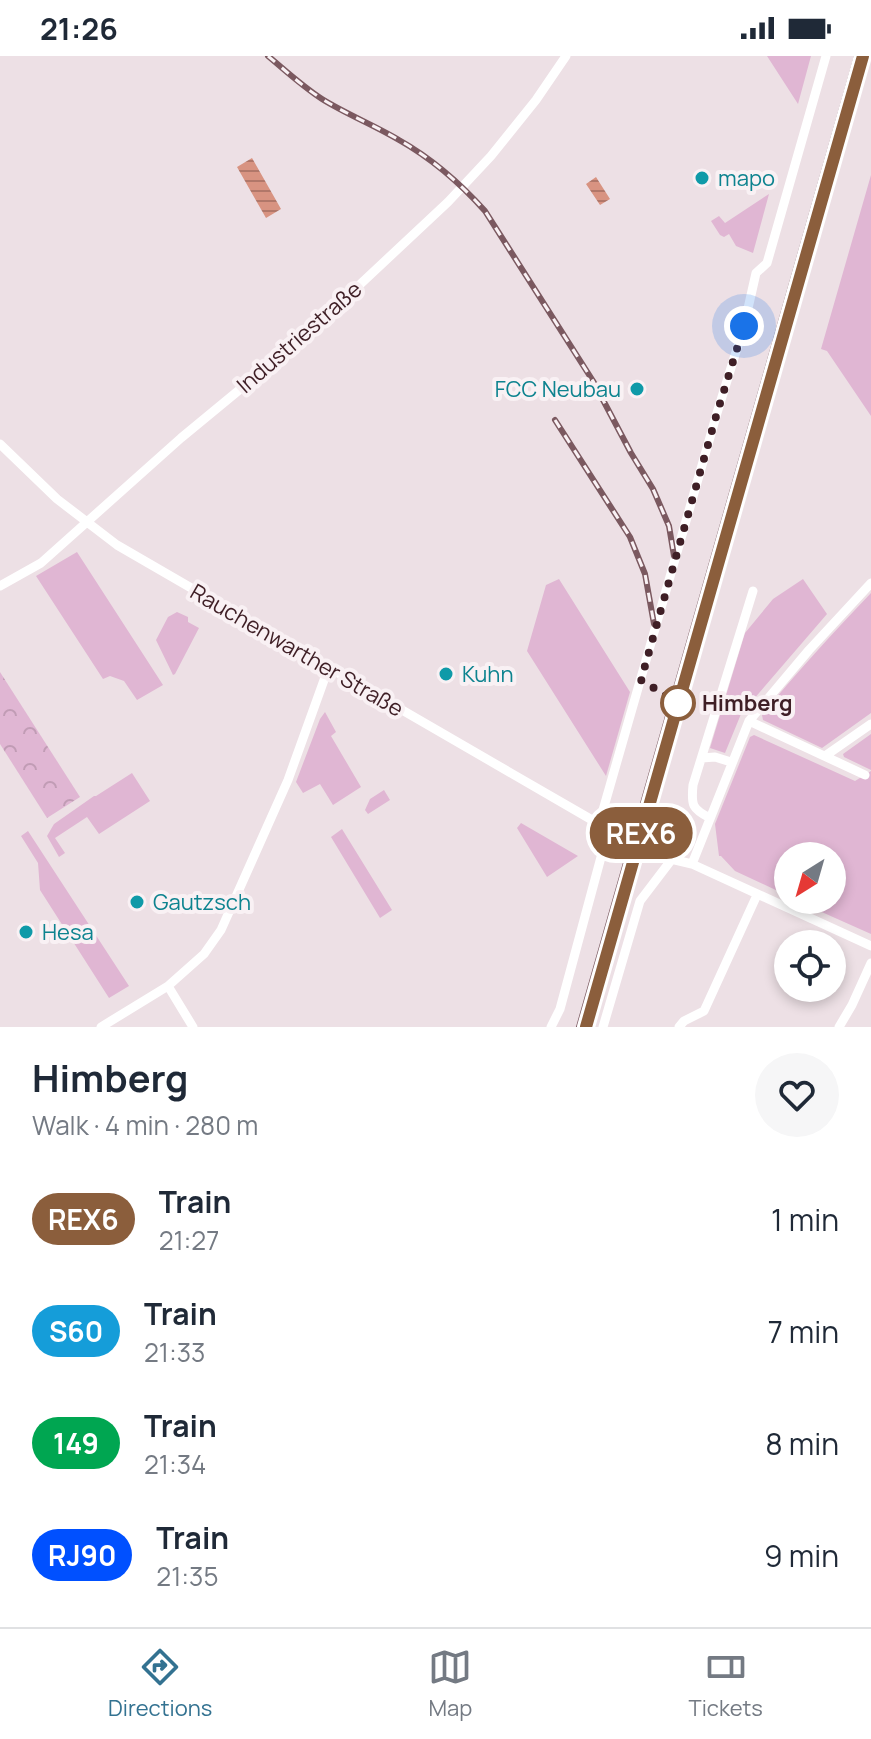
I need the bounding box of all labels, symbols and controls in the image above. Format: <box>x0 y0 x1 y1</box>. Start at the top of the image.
text: 21:26 <box>40 8 118 49</box>
place label: mapo <box>718 163 775 193</box>
marker: mapo <box>693 169 711 187</box>
street label: Industriestraße <box>230 274 368 400</box>
your location <box>724 306 764 346</box>
place label: FCC Neubau <box>495 374 621 404</box>
marker: FCC Neubau <box>628 380 646 398</box>
street label: Rauchenwarther Straße <box>185 577 409 723</box>
place label: Kuhn <box>462 659 514 689</box>
marker: Kuhn <box>437 665 455 683</box>
marker: Himberg <box>661 686 695 720</box>
place label: Himberg <box>702 688 793 718</box>
line badge: REX6 <box>585 807 697 859</box>
text: REX6 <box>606 814 676 852</box>
north arrow <box>774 842 846 914</box>
map controls <box>774 842 846 1002</box>
place label: Gautzsch <box>153 887 251 917</box>
marker: Gautzsch <box>128 893 146 911</box>
place label: Hesa <box>42 917 94 947</box>
marker: Hesa <box>17 923 35 941</box>
button: locate <box>774 930 846 1002</box>
text: Himberg <box>32 1051 188 1103</box>
button: heart <box>755 1053 839 1137</box>
text: Walk · 4 min · 280 m <box>32 1107 258 1143</box>
text: Train <box>159 1181 231 1222</box>
text: 1 min <box>771 1199 839 1240</box>
text: REX6 <box>48 1200 119 1238</box>
text: 21:27 <box>159 1222 219 1258</box>
text: Train <box>144 1293 217 1334</box>
text: 7 min <box>768 1311 839 1352</box>
text: S60 <box>49 1312 103 1350</box>
text: 21:33 <box>144 1334 206 1370</box>
text: Train <box>144 1405 217 1446</box>
text: 8 min <box>765 1423 839 1464</box>
text: 149 <box>53 1424 99 1462</box>
text: 21:34 <box>144 1446 206 1482</box>
text: Train <box>156 1517 229 1558</box>
text: 9 min <box>764 1535 839 1576</box>
text: RJ90 <box>48 1536 116 1574</box>
text: 21:35 <box>156 1558 218 1594</box>
tab: Directions <box>108 1645 212 1723</box>
tab: Map <box>428 1645 472 1723</box>
tab: Tickets <box>689 1645 763 1723</box>

